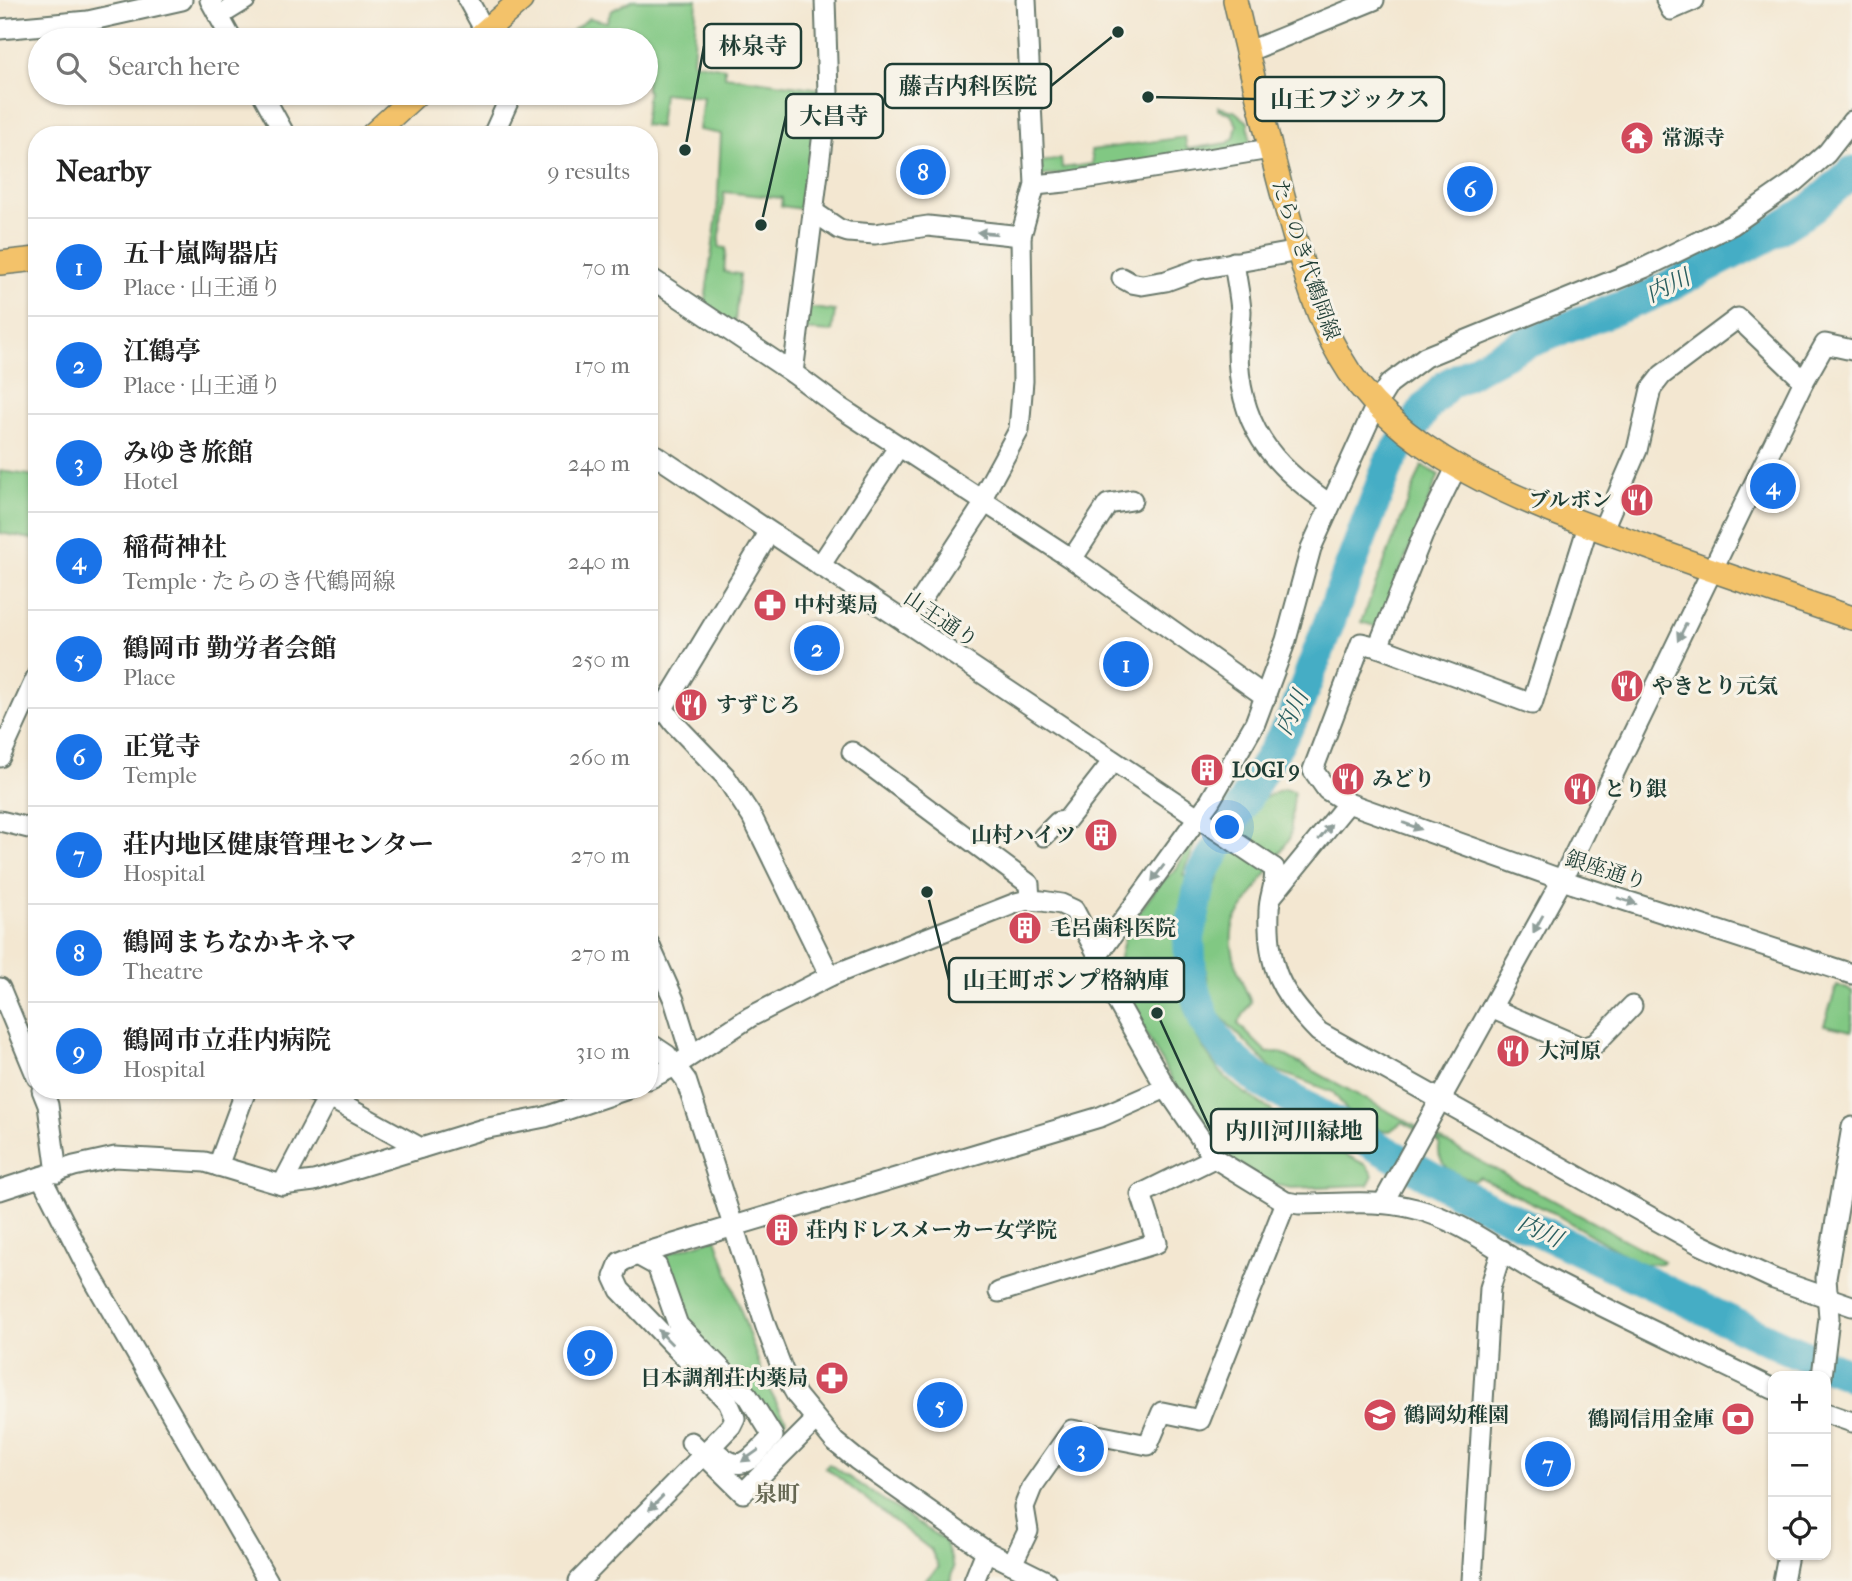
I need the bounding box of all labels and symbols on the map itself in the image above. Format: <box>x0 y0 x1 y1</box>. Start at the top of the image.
callout: 林泉寺 <box>704 24 801 68</box>
text: 林泉寺 <box>719 33 788 60</box>
callout: 藤吉内科医院 <box>885 64 1051 108</box>
text: 藤吉内科医院 <box>899 73 1037 100</box>
callout: 山王フジックス <box>1255 77 1444 121</box>
text: 山王フジックス <box>1270 86 1430 113</box>
callout: 大昌寺 <box>786 94 883 138</box>
text: 大昌寺 <box>800 103 869 130</box>
temple icon: 常源寺 <box>1618 119 1656 157</box>
place label: 常源寺 <box>1662 126 1725 150</box>
pin: 8 <box>900 146 946 198</box>
pin: 6 <box>1447 163 1493 215</box>
street label: たらのき代鶴岡線 <box>1267 177 1345 343</box>
one-way arrow <box>976 227 998 238</box>
water label: 内川 <box>1641 262 1697 308</box>
pin: 4 <box>1750 460 1796 512</box>
restaurant icon: ブルボン <box>1618 481 1656 519</box>
place label: ブルボン <box>1529 488 1612 512</box>
pharmacy icon: 中村薬局 <box>751 586 789 624</box>
street label: 山王通り <box>899 586 983 652</box>
place label: 中村薬局 <box>794 593 878 617</box>
pin: 2 <box>794 622 840 674</box>
one-way arrow <box>1676 622 1687 642</box>
pin: 1 <box>1103 638 1149 690</box>
restaurant icon: やきとり元気 <box>1608 667 1646 705</box>
place label: やきとり元気 <box>1652 674 1778 698</box>
water label: 内川 <box>1270 684 1315 740</box>
restaurant icon: すずじろ <box>672 686 710 724</box>
place label: すずじろ <box>716 693 800 717</box>
building icon: LOGI 9 <box>1188 751 1226 789</box>
place label: LOGI 9 <box>1232 758 1300 782</box>
restaurant icon: みどり <box>1329 760 1367 798</box>
place label: みどり <box>1372 767 1435 791</box>
restaurant icon: とり銀 <box>1561 770 1599 808</box>
place label: とり銀 <box>1604 777 1667 801</box>
your location <box>1210 810 1244 844</box>
building icon: 山村ハイツ <box>1082 816 1120 854</box>
one-way arrow <box>1402 821 1423 832</box>
place label: 山村ハイツ <box>971 823 1076 847</box>
one-way arrow <box>1317 823 1332 841</box>
street label: 銀座通り <box>1562 846 1650 894</box>
one-way arrow <box>1151 864 1165 882</box>
one-way arrow <box>1617 896 1638 907</box>
building icon: 毛呂歯科医院 <box>1006 909 1044 947</box>
one-way arrow <box>1532 914 1544 934</box>
place label: 毛呂歯科医院 <box>1050 916 1176 940</box>
callout: 山王町ポンプ格納庫 <box>949 958 1184 1002</box>
text: 山王町ポンプ格納庫 <box>963 967 1170 994</box>
restaurant icon: 大河原 <box>1494 1032 1532 1070</box>
place label: 大河原 <box>1538 1039 1601 1063</box>
callout: 内川河川緑地 <box>1211 1109 1377 1153</box>
text: 内川河川緑地 <box>1225 1118 1363 1145</box>
water label: 内川 <box>1513 1209 1569 1254</box>
building icon: 荘内ドレスメーカー女学院 <box>763 1211 801 1249</box>
place label: 荘内ドレスメーカー女学院 <box>806 1218 1057 1242</box>
pin: 9 <box>567 1327 613 1379</box>
one-way arrow <box>658 1329 674 1346</box>
pharmacy icon: 日本調剤荘内薬局 <box>813 1359 851 1397</box>
place label: 日本調剤荘内薬局 <box>640 1366 808 1390</box>
pin: 5 <box>917 1379 963 1431</box>
school or university icon: 鶴岡幼稚園 <box>1361 1396 1399 1434</box>
bank icon: 鶴岡信用金庫 <box>1719 1400 1757 1438</box>
place label: 鶴岡幼稚園 <box>1404 1403 1509 1427</box>
place label: 鶴岡信用金庫 <box>1588 1407 1714 1431</box>
pin: 3 <box>1058 1423 1104 1475</box>
pin: 7 <box>1525 1438 1571 1490</box>
one-way arrow <box>741 1449 759 1463</box>
district label: 泉町 <box>754 1481 800 1508</box>
one-way arrow <box>649 1494 665 1511</box>

